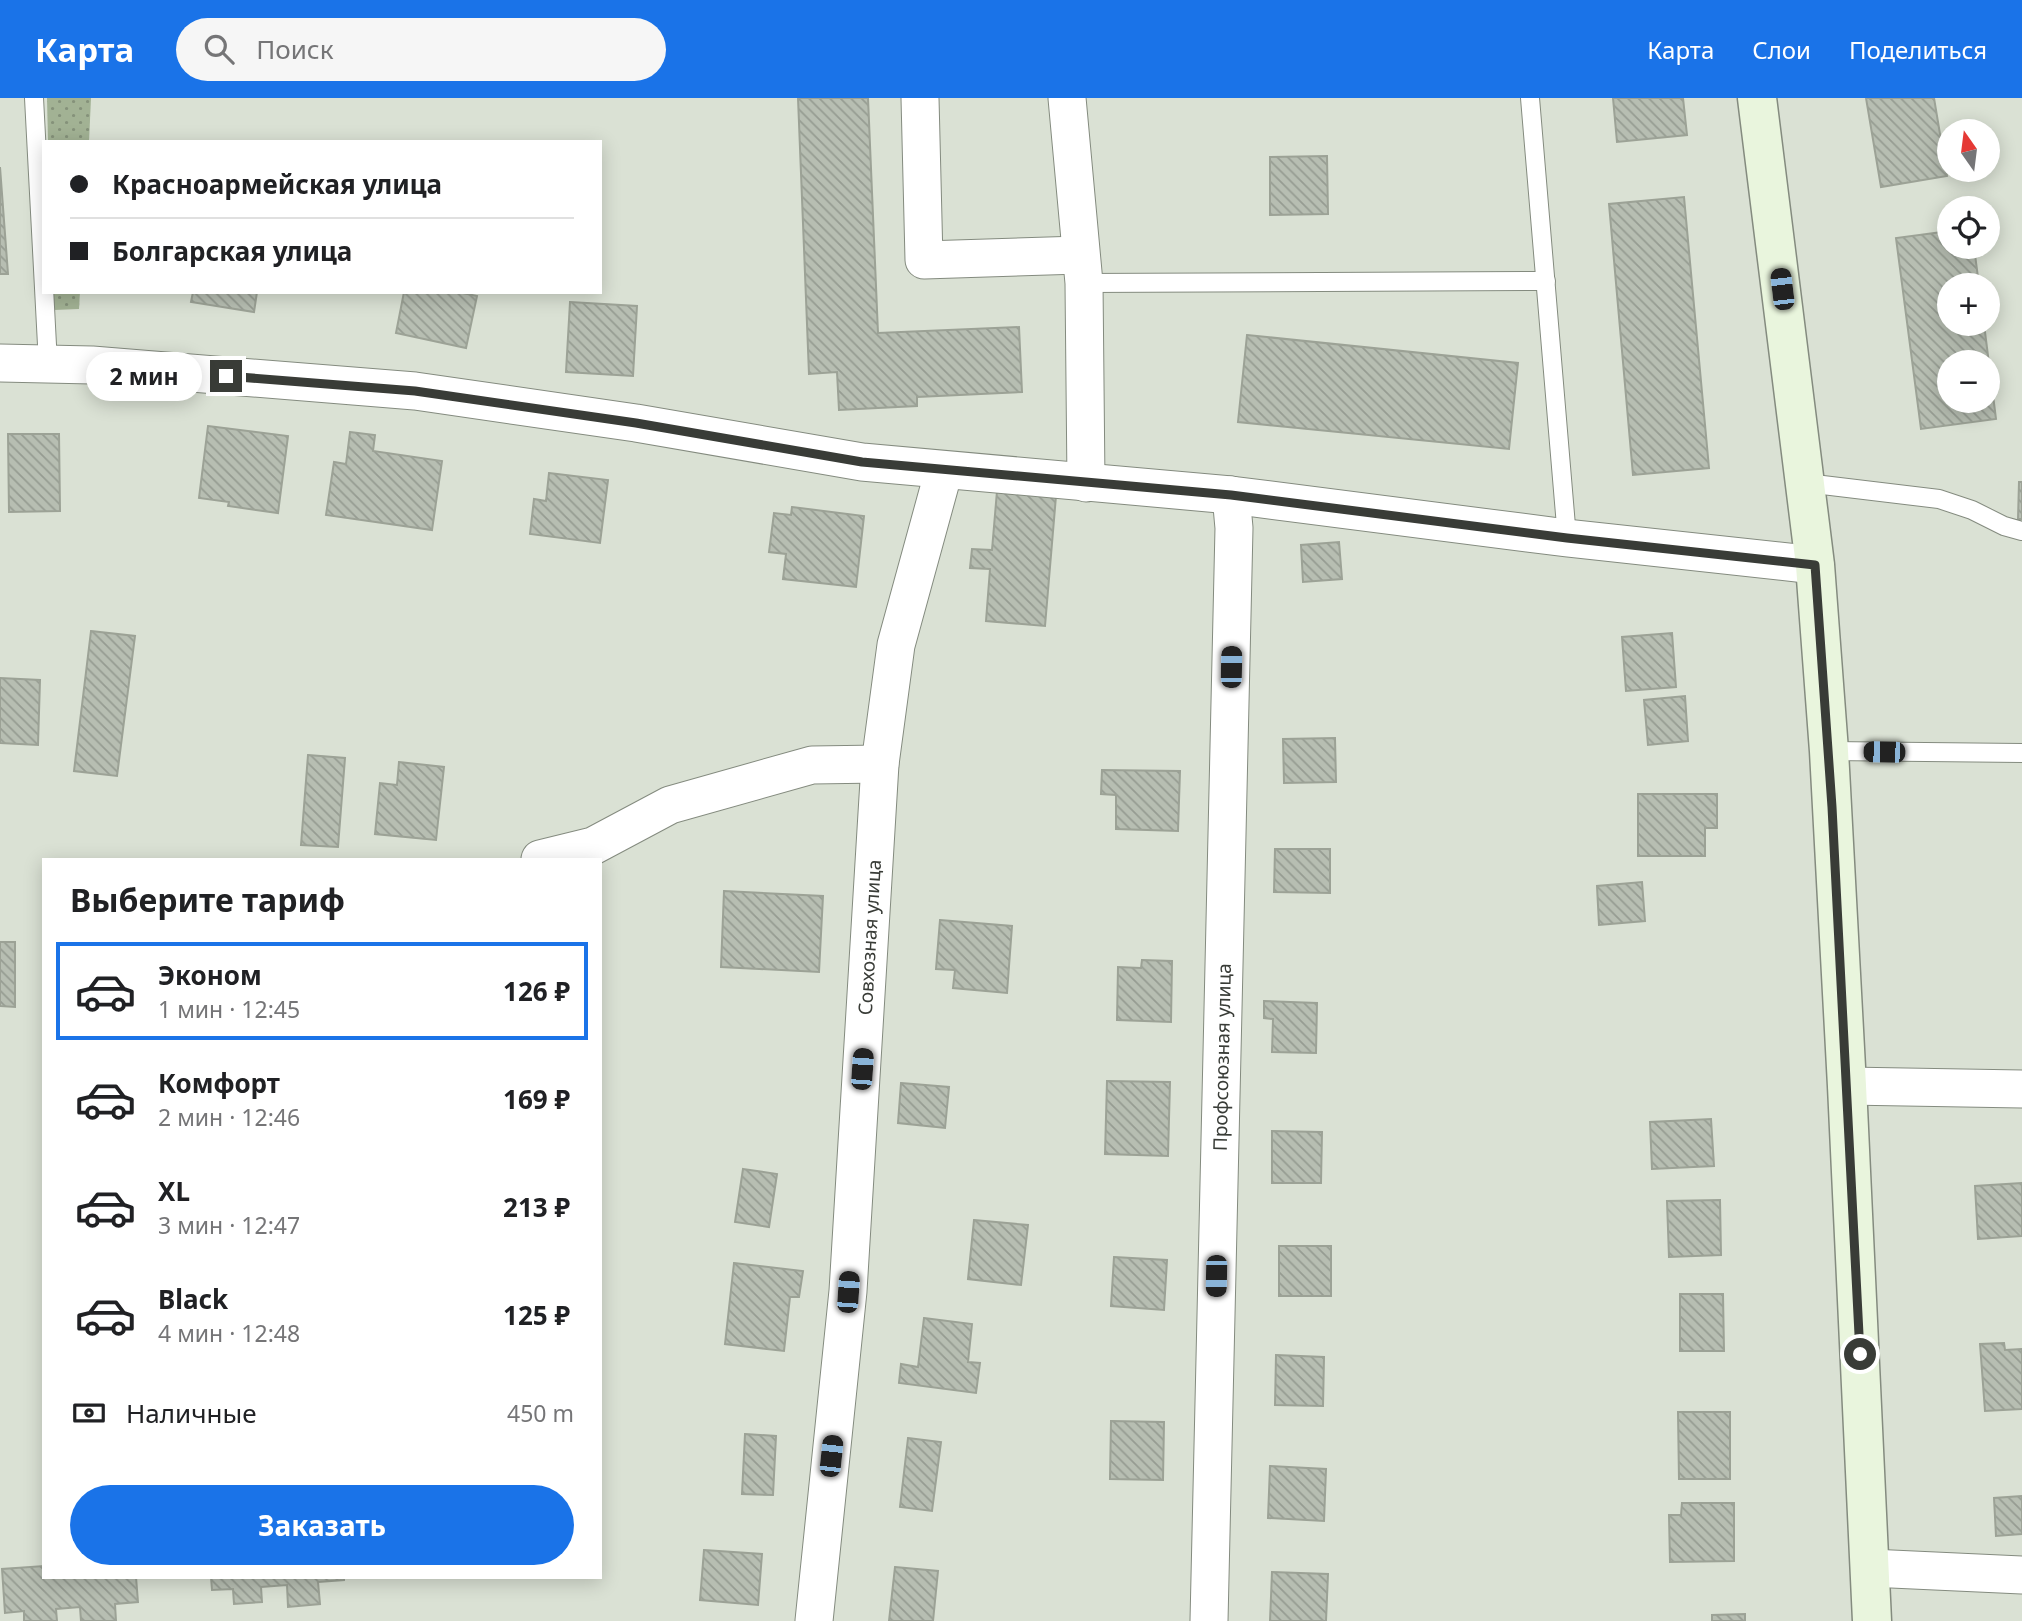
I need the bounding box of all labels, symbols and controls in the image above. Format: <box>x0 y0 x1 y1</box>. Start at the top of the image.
search box <box>176 18 666 81</box>
text: Карта <box>35 27 134 72</box>
icon: search <box>200 30 238 68</box>
text: Поиск <box>256 31 333 67</box>
text: Карта <box>1647 33 1714 66</box>
text: Слои <box>1752 33 1811 66</box>
text: Поделиться <box>1849 33 1987 66</box>
north arrow <box>1937 119 2000 182</box>
map controls <box>1937 119 2000 413</box>
text: Красноармейская улица <box>112 166 442 202</box>
button: locate <box>1937 196 2000 259</box>
text: Болгарская улица <box>112 233 352 269</box>
car <box>1770 267 1795 311</box>
button: + <box>1937 273 2000 336</box>
button: − <box>1937 350 2000 413</box>
callout: 2 мин <box>86 352 202 400</box>
text: 2 мин <box>110 360 178 392</box>
route end <box>210 360 242 392</box>
car <box>1221 646 1242 688</box>
car <box>1863 741 1906 763</box>
street label: Совхозная улица <box>852 859 887 1016</box>
text: Выберите тариф <box>70 878 345 921</box>
text: Эконом <box>158 957 262 993</box>
icon: car <box>74 960 137 1023</box>
street label: Профсоюзная улица <box>1207 963 1237 1151</box>
text: 126 ₽ <box>503 973 570 1009</box>
text: 1 мин · 12:45 <box>158 993 300 1025</box>
car <box>851 1047 874 1091</box>
text: Комфорт <box>158 1065 280 1101</box>
icon: car <box>74 1068 137 1131</box>
text: 169 ₽ <box>503 1081 570 1117</box>
text: 2 мин · 12:46 <box>158 1101 300 1133</box>
text: XL <box>158 1173 190 1209</box>
icon: car <box>74 1176 137 1239</box>
text: 213 ₽ <box>503 1189 570 1225</box>
text: 3 мин · 12:47 <box>158 1209 300 1241</box>
car <box>1206 1255 1227 1297</box>
car <box>837 1270 860 1314</box>
text: Black <box>158 1281 228 1317</box>
icon: car <box>74 1284 137 1347</box>
text: 125 ₽ <box>503 1297 570 1333</box>
text: 4 мин · 12:48 <box>158 1317 300 1349</box>
route start <box>1844 1338 1876 1370</box>
icon: cash <box>70 1394 108 1432</box>
text: Наличные <box>126 1395 257 1431</box>
text: 450 m <box>507 1397 574 1429</box>
car <box>819 1434 844 1478</box>
button: Заказать <box>70 1485 574 1565</box>

